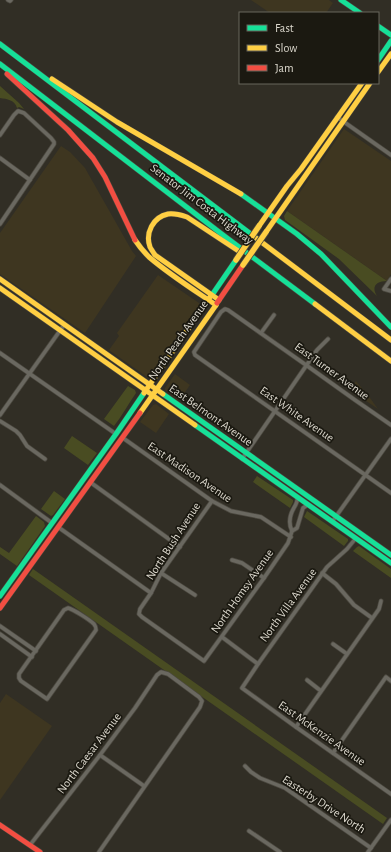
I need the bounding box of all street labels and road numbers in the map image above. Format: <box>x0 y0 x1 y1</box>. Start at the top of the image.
street label: Senator Jim Costa Highway <box>148 162 256 247</box>
street label: North Peach Avenue <box>146 298 210 382</box>
street label: East Turner Avenue <box>293 340 371 402</box>
street label: East Belmont Avenue <box>167 382 255 448</box>
street label: East White Avenue <box>258 384 336 444</box>
street label: East Madison Avenue <box>146 439 234 505</box>
street label: North Bush Avenue <box>143 500 203 582</box>
street label: North Homsy Avenue <box>209 547 276 636</box>
street label: North Villa Avenue <box>257 566 319 644</box>
street label: East McKenzie Avenue <box>276 698 368 768</box>
street label: North Caesar Avenue <box>55 710 123 796</box>
street label: Easterby Drive North <box>280 773 368 836</box>

